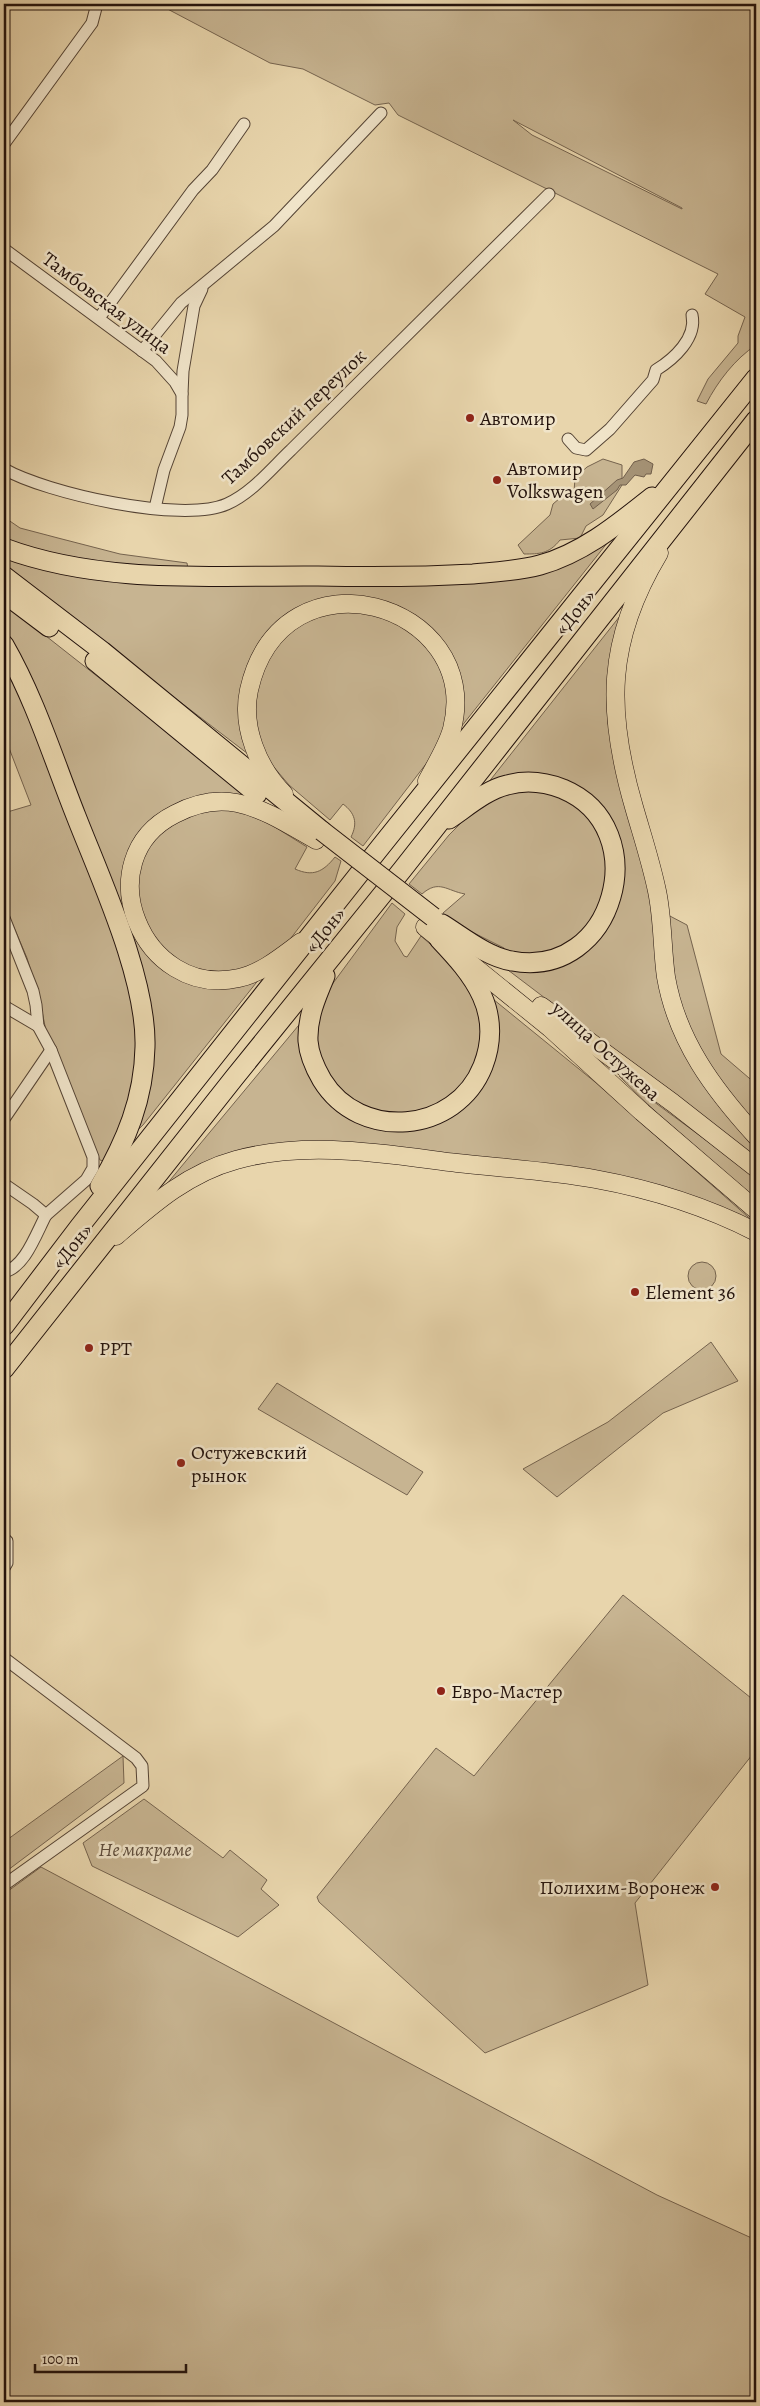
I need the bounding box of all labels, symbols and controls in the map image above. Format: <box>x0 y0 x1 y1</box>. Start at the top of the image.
street label: Тамбовская улица <box>37 246 178 361</box>
street label: Тамбовский переулок <box>216 343 372 491</box>
place label: Автомир <box>479 405 555 432</box>
marker: Автомир <box>464 412 476 424</box>
place label: Автомир Volkswagen <box>506 455 604 505</box>
marker: Автомир Volkswagen <box>491 474 503 486</box>
street label: «Дон» <box>548 583 602 641</box>
street label: «Дон» <box>298 901 352 959</box>
street label: улица Остужева <box>545 994 667 1108</box>
street label: «Дон» <box>45 1217 99 1275</box>
place label: Element 36 <box>645 1279 735 1306</box>
marker: Element 36 <box>629 1286 641 1298</box>
place label: РРТ <box>99 1335 132 1362</box>
marker: РРТ <box>83 1342 95 1354</box>
place label: Остужевский рынок <box>191 1439 307 1489</box>
marker: Остужевский рынок <box>175 1457 187 1469</box>
place label: Евро-Мастер <box>451 1678 563 1705</box>
marker: Евро-Мастер <box>435 1685 447 1697</box>
park label: Не макраме <box>98 1836 192 1863</box>
place label: Полихим-Воронеж <box>540 1874 705 1901</box>
marker: Полихим-Воронеж <box>709 1881 721 1893</box>
scale bar <box>35 2341 186 2373</box>
text: 100 m <box>42 2349 79 2369</box>

